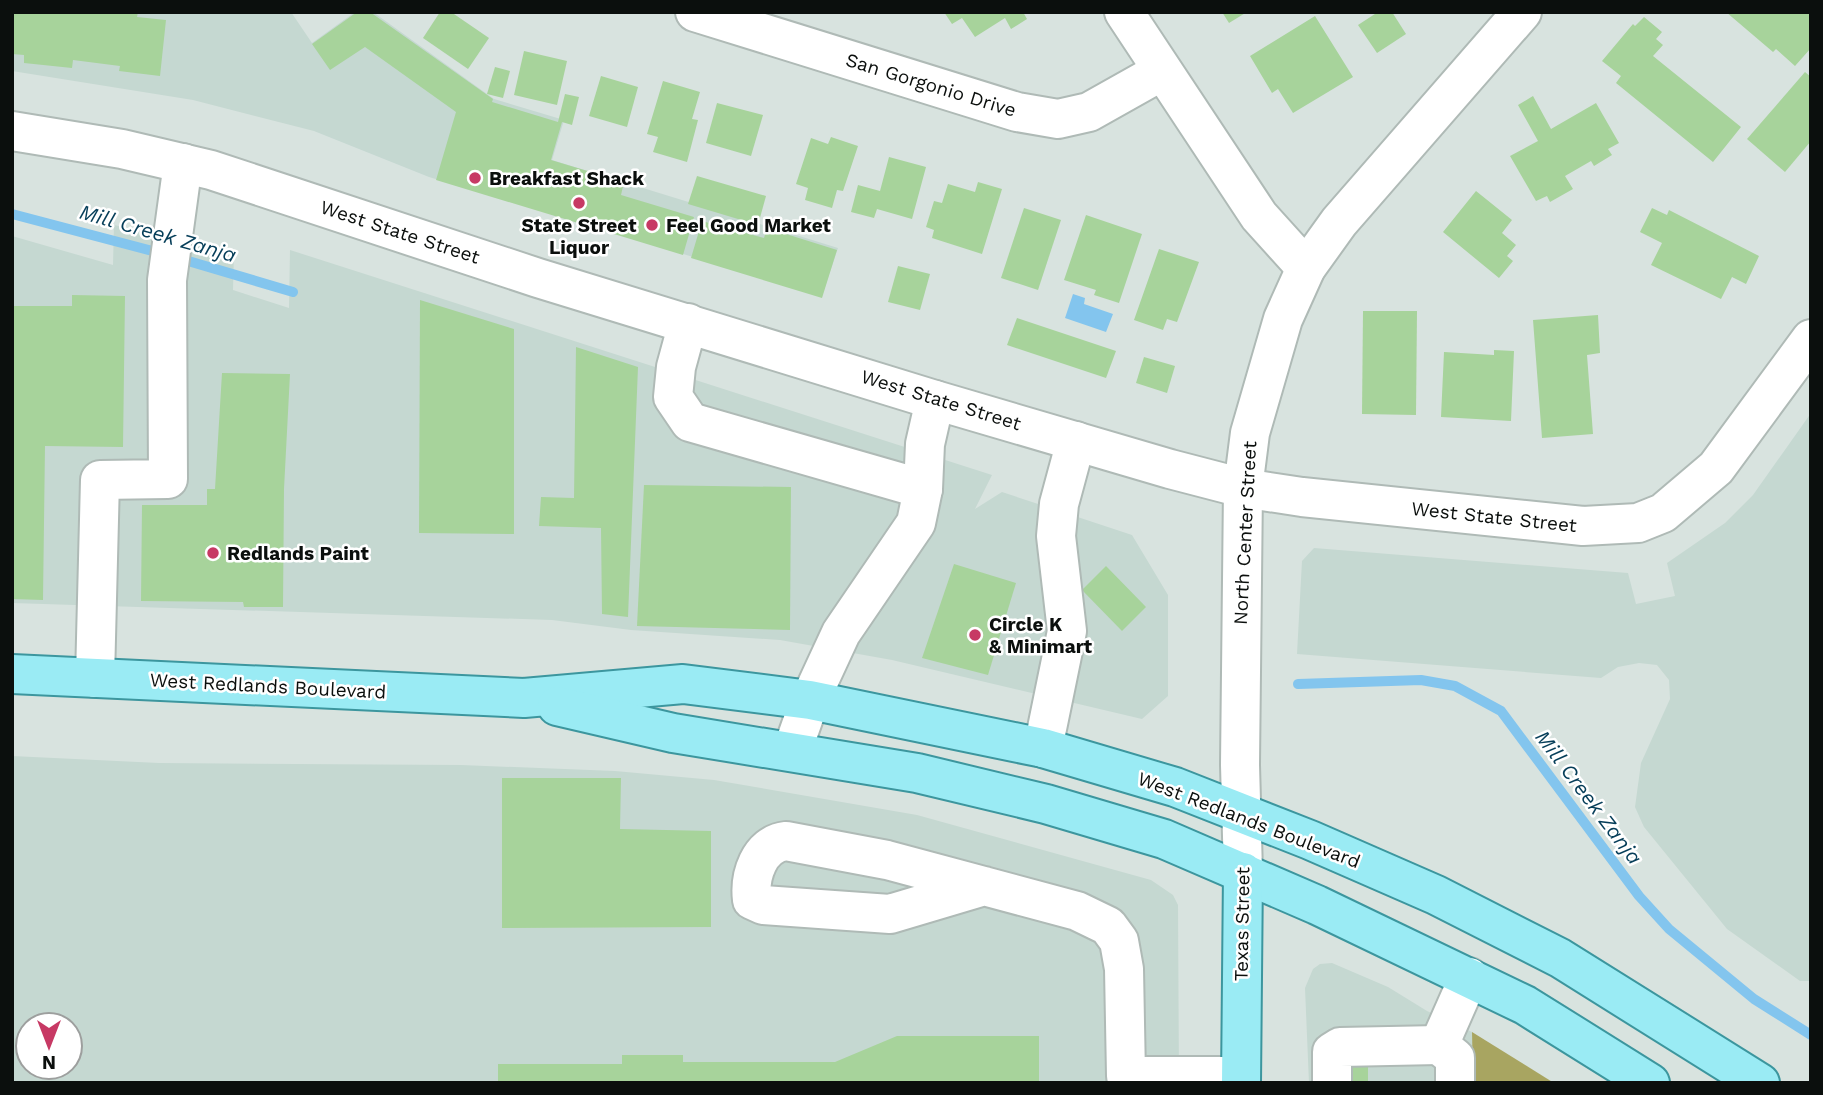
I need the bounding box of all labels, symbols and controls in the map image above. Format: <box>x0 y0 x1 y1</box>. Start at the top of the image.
street label: San Gorgonio Drive <box>843 48 1019 122</box>
place label: Breakfast Shack <box>489 167 644 190</box>
marker: Breakfast Shack <box>467 170 483 186</box>
street label: West State Street <box>317 195 483 269</box>
marker: State Street Liquor <box>571 195 587 211</box>
water label: Mill Creek Zanja <box>77 199 239 267</box>
place label: State Street Liquor <box>522 214 637 259</box>
place label: Feel Good Market <box>666 214 832 237</box>
marker: Feel Good Market <box>644 217 660 233</box>
street label: West State Street <box>858 365 1024 435</box>
street label: North Center Street <box>1229 440 1261 626</box>
street label: West State Street <box>1410 497 1578 537</box>
place label: Redlands Paint <box>227 542 369 565</box>
marker: Redlands Paint <box>205 545 221 561</box>
place label: Circle K & Minimart <box>989 613 1093 658</box>
marker: Circle K & Minimart <box>967 627 983 643</box>
street label: West Redlands Boulevard <box>149 668 387 704</box>
water label: Mill Creek Zanja <box>1530 725 1648 869</box>
street label: West Redlands Boulevard <box>1134 767 1364 873</box>
street label: Texas Street <box>1230 867 1254 981</box>
north arrow <box>14 1011 84 1081</box>
text: N <box>42 1051 56 1074</box>

